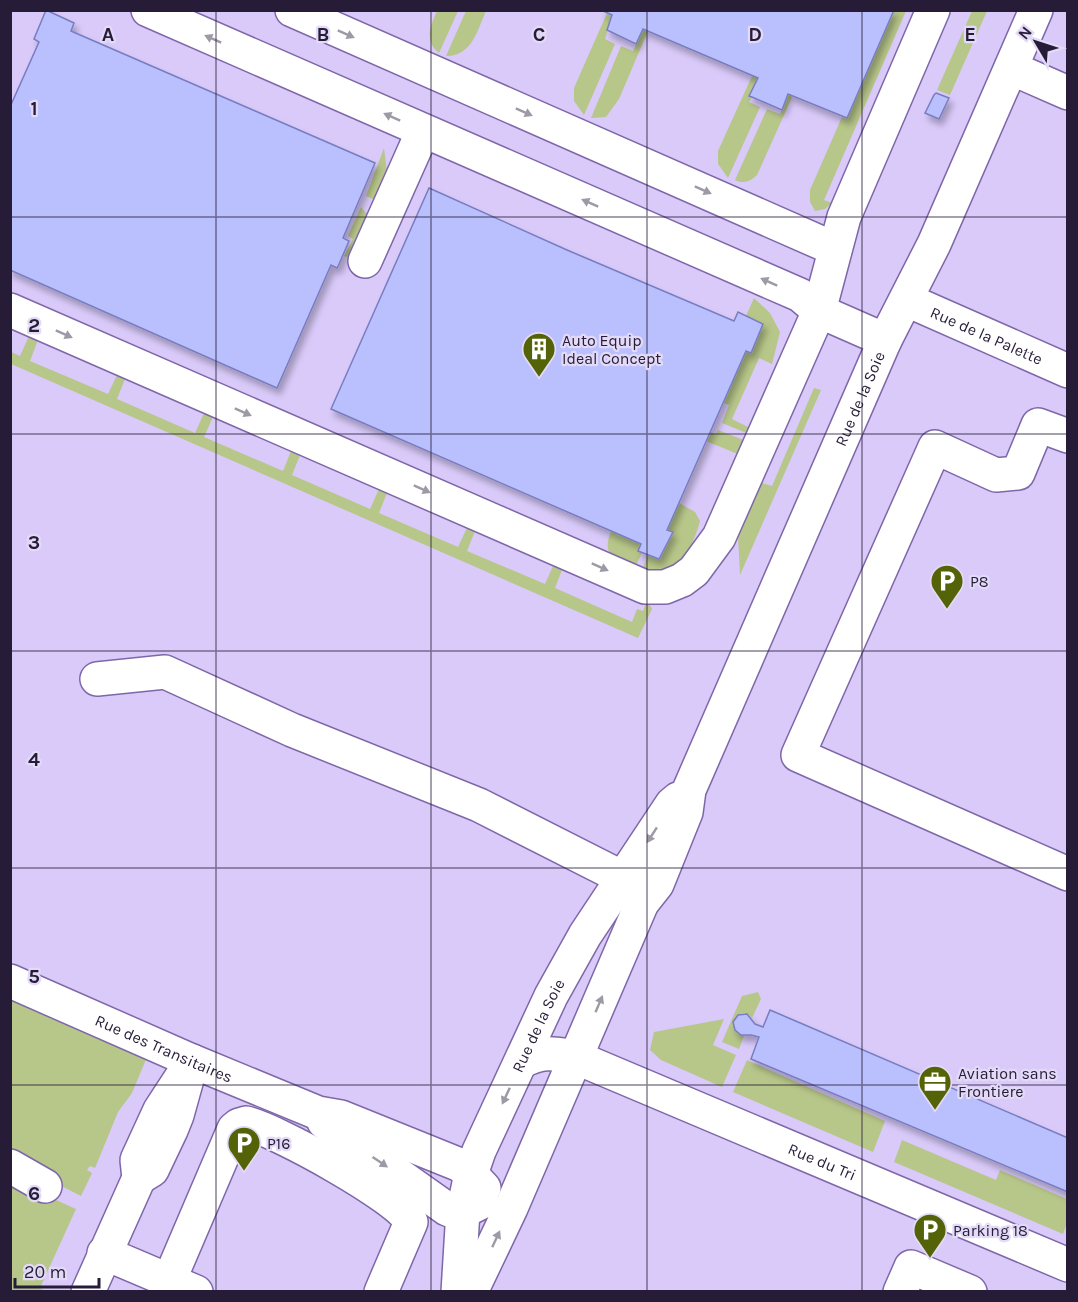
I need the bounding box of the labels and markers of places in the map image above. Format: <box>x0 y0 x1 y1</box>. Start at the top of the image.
building icon: Auto Equip Ideal Concept <box>521 331 557 378</box>
place label: Auto Equip Ideal Concept <box>562 331 661 368</box>
parking icon: P8 <box>929 563 965 610</box>
place label: P8 <box>970 572 989 591</box>
office icon: Aviation sans Frontiere <box>917 1064 953 1111</box>
place label: Aviation sans Frontiere <box>958 1064 1057 1101</box>
parking icon: P16 <box>226 1125 262 1172</box>
place label: P16 <box>267 1134 290 1153</box>
parking icon: Parking 18 <box>912 1212 948 1259</box>
place label: Parking 18 <box>953 1221 1028 1240</box>

